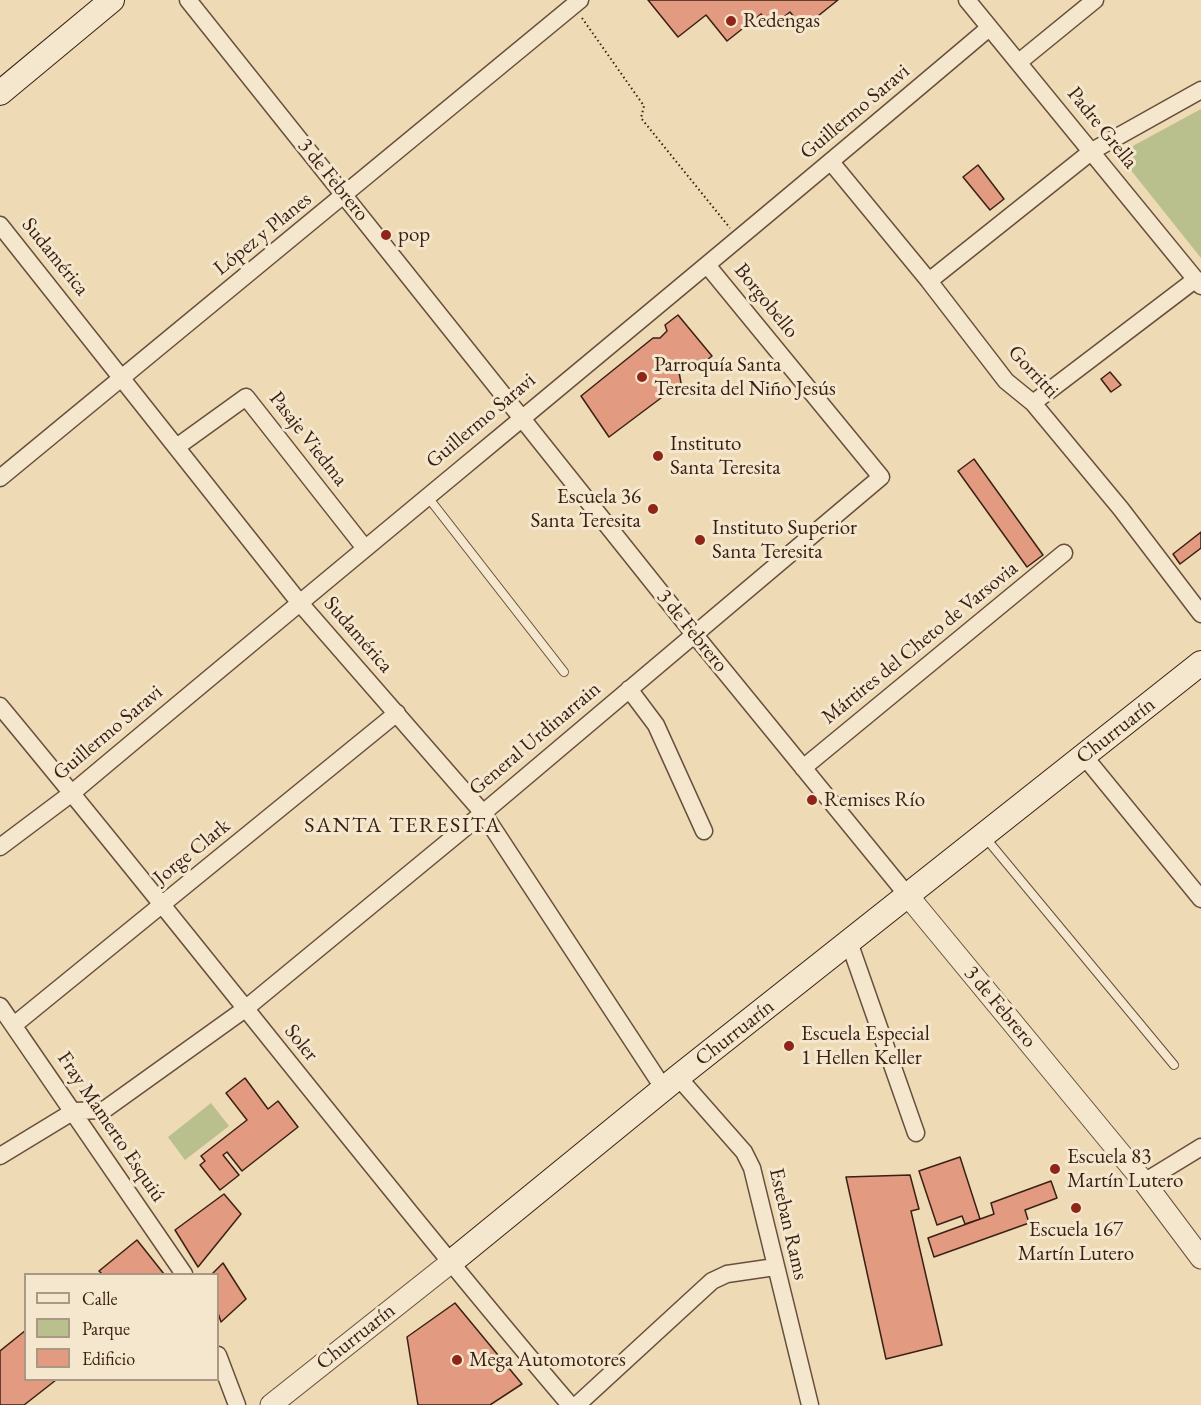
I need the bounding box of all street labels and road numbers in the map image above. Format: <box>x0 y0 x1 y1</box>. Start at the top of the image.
street label: Guillermo Saravi <box>795 59 915 165</box>
street label: Padre Grella <box>1061 82 1143 174</box>
street label: 3 de Febrero <box>292 134 374 226</box>
street label: López y Planes <box>209 187 317 281</box>
street label: Sudamérica <box>16 213 94 301</box>
street label: Borgobello <box>728 259 804 343</box>
street label: Gorritti <box>1002 340 1064 404</box>
street label: Guillermo Saravi <box>421 368 541 474</box>
street label: Pasaje Viedma <box>263 387 353 491</box>
street label: Mártires del Cheto de Varsovia <box>817 556 1023 730</box>
street label: 3 de Febrero <box>651 585 733 677</box>
street label: Sudamérica <box>318 592 398 678</box>
street label: General Urdinarrain <box>464 677 606 801</box>
street label: Guillermo Saravi <box>48 680 168 786</box>
street label: Churruarín <box>1071 692 1161 770</box>
street label: Jorge Clark <box>149 813 235 891</box>
street label: 3 de Febrero <box>959 961 1041 1053</box>
street label: Churruarín <box>690 994 780 1072</box>
street label: Soler <box>279 1019 323 1067</box>
street label: Fray Mamerto Esquiú <box>51 1047 171 1207</box>
street label: Esteban Rams <box>763 1166 813 1282</box>
street label: Churruarín <box>311 1298 401 1376</box>

